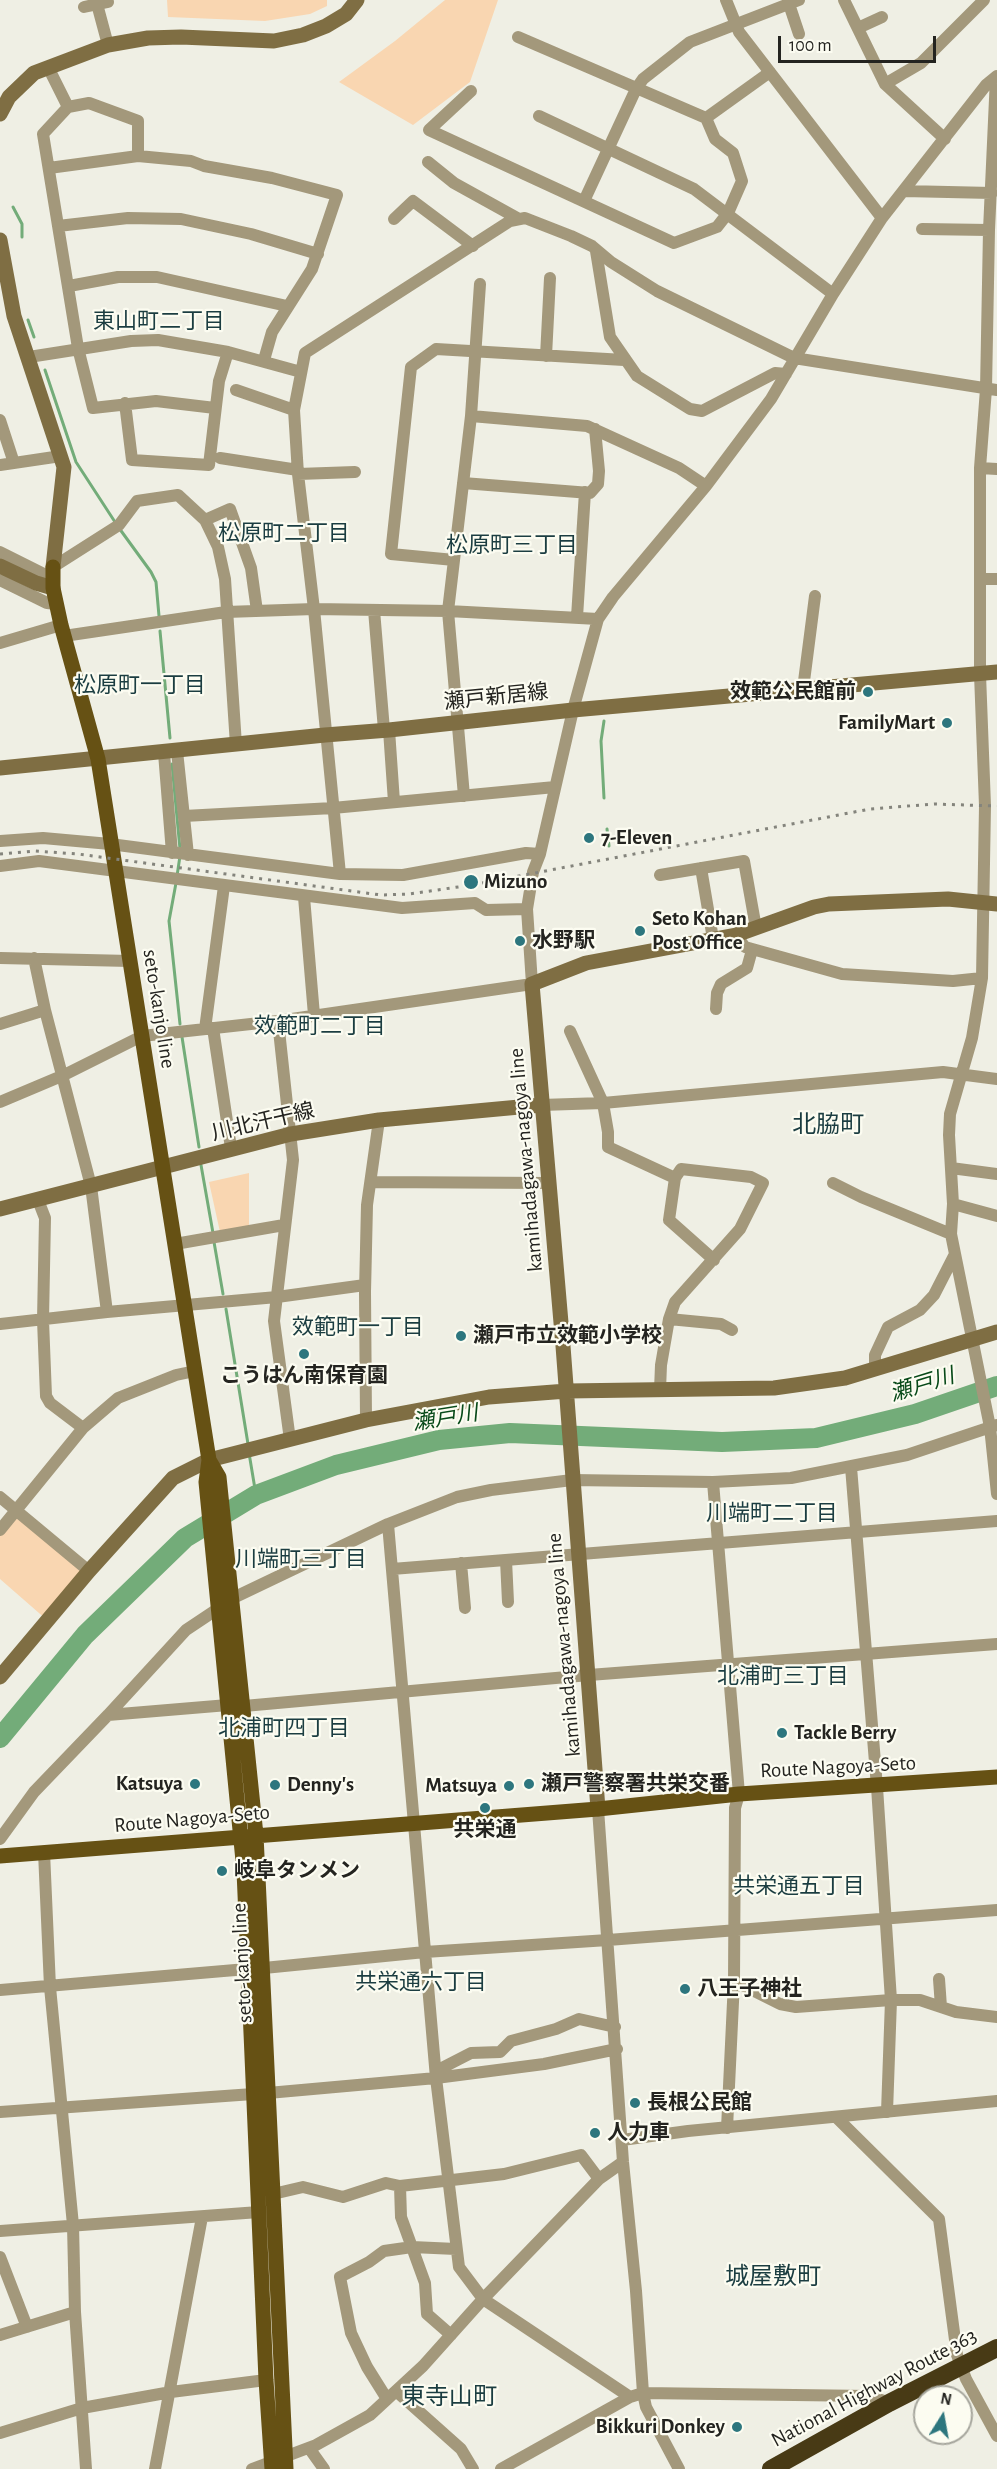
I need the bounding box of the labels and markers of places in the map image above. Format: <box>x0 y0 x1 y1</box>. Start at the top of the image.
place label: 效範公民館前 <box>730 679 856 705</box>
marker: 效範公民館前 <box>861 685 875 699</box>
place label: FamilyMart <box>838 710 935 736</box>
marker: FamilyMart <box>940 716 954 730</box>
place label: 7-Eleven <box>601 825 672 851</box>
marker: 7-Eleven <box>582 831 596 845</box>
place label: Mizuno <box>484 869 547 895</box>
marker: Mizuno <box>462 873 480 891</box>
place label: Seto Kohan Post Office <box>652 906 747 956</box>
marker: Seto Kohan Post Office <box>633 924 647 938</box>
place label: 水野駅 <box>532 928 595 954</box>
marker: 水野駅 <box>513 934 527 948</box>
place label: 瀬戸市立效範小学校 <box>473 1323 662 1349</box>
marker: 瀬戸市立效範小学校 <box>454 1329 468 1343</box>
marker: こうはん南保育園 <box>297 1347 311 1361</box>
place label: こうはん南保育園 <box>220 1363 388 1389</box>
place label: Tackle Berry <box>794 1720 896 1746</box>
marker: Tackle Berry <box>775 1726 789 1740</box>
place label: Katsuya <box>116 1771 183 1797</box>
place label: 瀬戸警察署共栄交番 <box>541 1771 730 1797</box>
place label: Denny's <box>287 1772 354 1798</box>
place label: Matsuya <box>425 1773 497 1799</box>
marker: Katsuya <box>188 1777 202 1791</box>
marker: 瀬戸警察署共栄交番 <box>522 1777 536 1791</box>
marker: Denny's <box>268 1778 282 1792</box>
marker: Matsuya <box>502 1779 516 1793</box>
marker: 共栄通 <box>478 1801 492 1815</box>
place label: 共栄通 <box>454 1817 516 1843</box>
place label: 岐阜タンメン <box>234 1858 360 1884</box>
marker: 岐阜タンメン <box>215 1864 229 1878</box>
place label: 八王子神社 <box>697 1976 802 2002</box>
marker: 八王子神社 <box>678 1982 692 1996</box>
place label: 長根公民館 <box>647 2090 752 2116</box>
marker: 長根公民館 <box>628 2096 642 2110</box>
place label: 人力車 <box>607 2120 670 2146</box>
marker: 人力車 <box>588 2126 602 2140</box>
place label: Bikkuri Donkey <box>595 2414 725 2440</box>
marker: Bikkuri Donkey <box>730 2420 744 2434</box>

